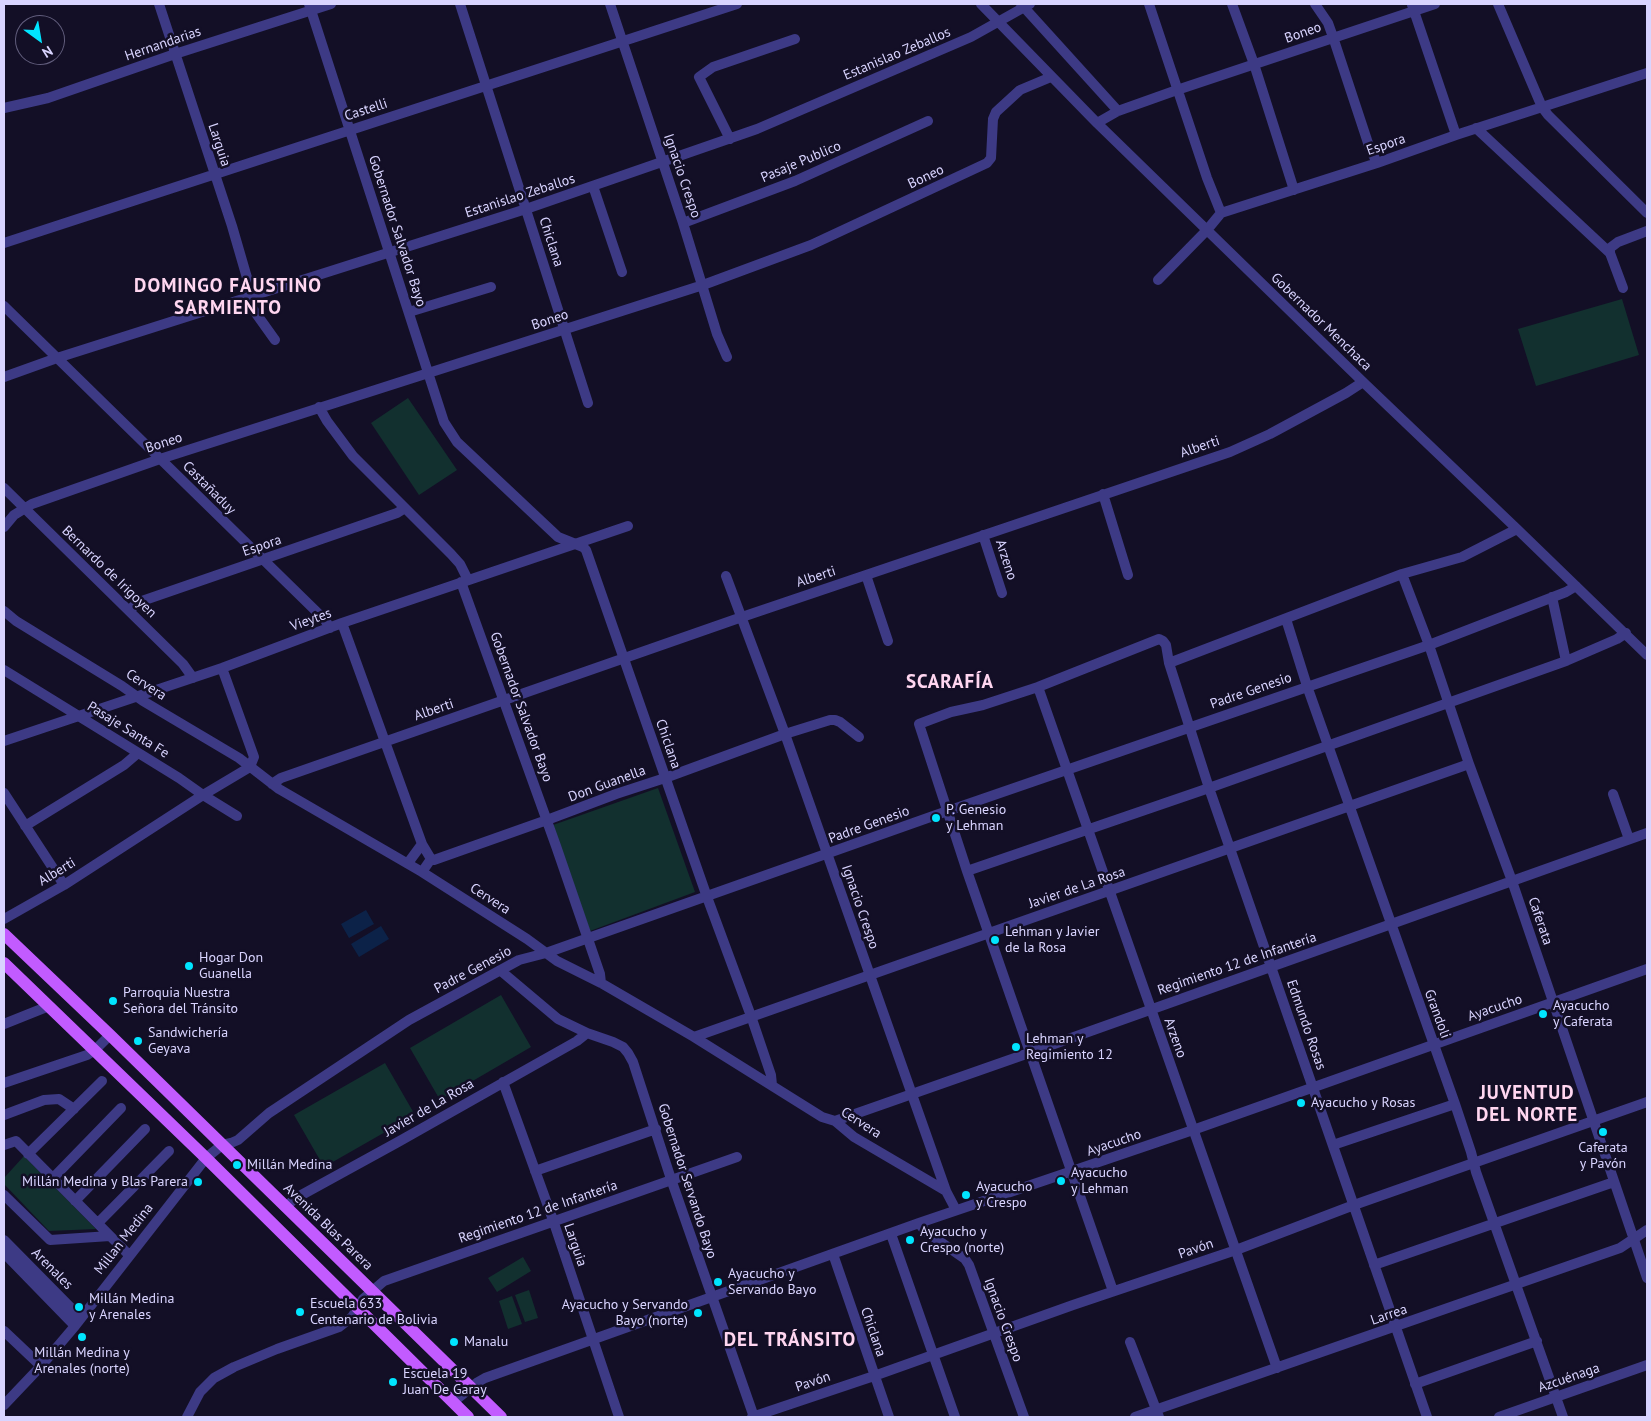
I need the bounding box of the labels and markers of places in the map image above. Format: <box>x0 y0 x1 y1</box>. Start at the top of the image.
place label: P. Genesio y Lehman <box>946 802 1006 834</box>
marker: P. Genesio y Lehman <box>930 812 942 824</box>
place label: Lehman y Javier de la Rosa <box>1005 924 1100 956</box>
marker: Lehman y Javier de la Rosa <box>989 934 1001 946</box>
place label: Hogar Don Guanella <box>199 950 263 982</box>
marker: Hogar Don Guanella <box>183 960 195 972</box>
place label: Parroquia Nuestra Señora del Tránsito <box>123 985 238 1018</box>
marker: Parroquia Nuestra Señora del Tránsito <box>107 995 119 1007</box>
place label: Ayacucho y Caferata <box>1553 998 1613 1030</box>
marker: Ayacucho y Caferata <box>1537 1008 1549 1020</box>
place label: Sandwichería Geyava <box>148 1025 228 1058</box>
place label: Lehman y Regimiento 12 <box>1026 1031 1113 1064</box>
marker: Sandwichería Geyava <box>132 1035 144 1047</box>
marker: Lehman y Regimiento 12 <box>1010 1041 1022 1053</box>
place label: Ayacucho y Rosas <box>1311 1095 1415 1111</box>
marker: Ayacucho y Rosas <box>1295 1097 1307 1109</box>
marker: Caferata y Pavón <box>1597 1126 1609 1138</box>
place label: Caferata y Pavón <box>1578 1140 1628 1172</box>
place label: Millán Medina <box>247 1157 332 1173</box>
marker: Millán Medina <box>231 1159 243 1171</box>
place label: Ayacucho y Lehman <box>1071 1165 1128 1198</box>
place label: Millán Medina y Blas Parera <box>22 1174 188 1190</box>
marker: Ayacucho y Lehman <box>1055 1175 1067 1187</box>
marker: Millán Medina y Blas Parera <box>192 1176 204 1188</box>
place label: Ayacucho y Crespo <box>976 1179 1033 1212</box>
marker: Ayacucho y Crespo <box>960 1189 972 1201</box>
place label: Ayacucho y Crespo (norte) <box>920 1224 1004 1256</box>
marker: Ayacucho y Crespo (norte) <box>904 1234 916 1246</box>
place label: Ayacucho y Servando Bayo <box>728 1266 816 1298</box>
marker: Ayacucho y Servando Bayo <box>712 1276 724 1288</box>
place label: Millán Medina y Arenales <box>89 1291 174 1324</box>
place label: Escuela 633 Centenario de Bolivia <box>310 1296 438 1328</box>
place label: Ayacucho y Servando Bayo (norte) <box>562 1297 688 1330</box>
marker: Millán Medina y Arenales <box>73 1301 85 1313</box>
marker: Escuela 633 Centenario de Bolivia <box>294 1306 306 1318</box>
marker: Ayacucho y Servando Bayo (norte) <box>692 1307 704 1319</box>
marker: Millán Medina y Arenales (norte) <box>76 1331 88 1343</box>
place label: Manalu <box>464 1334 508 1350</box>
marker: Manalu <box>448 1336 460 1348</box>
place label: Millán Medina y Arenales (norte) <box>34 1345 130 1378</box>
place label: Escuela 19 Juan De Garay <box>403 1366 487 1398</box>
marker: Escuela 19 Juan De Garay <box>387 1376 399 1388</box>

